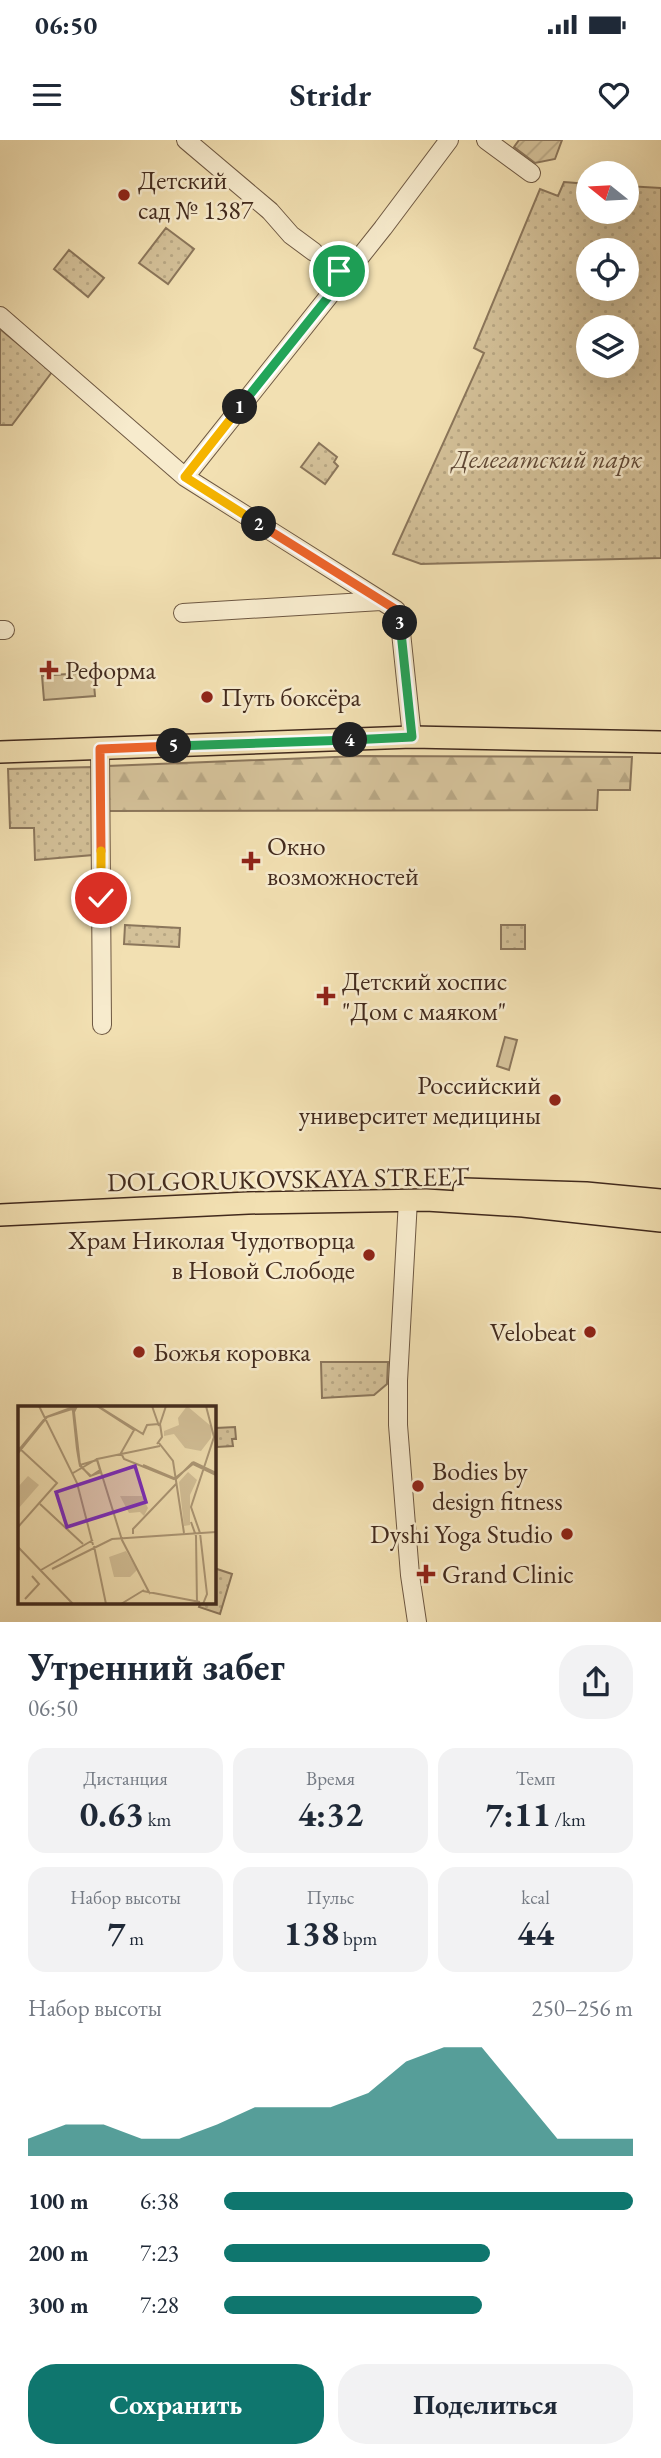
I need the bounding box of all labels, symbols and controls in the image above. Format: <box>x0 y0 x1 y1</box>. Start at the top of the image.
text: 06:50 <box>35 8 97 42</box>
text: Stridr <box>290 74 371 116</box>
icon: menu <box>28 76 66 114</box>
icon: heart <box>595 76 633 114</box>
north arrow <box>576 161 639 224</box>
map controls <box>576 161 639 378</box>
place label: Детский сад № 1387 <box>138 163 254 227</box>
marker: Детский сад № 1387 <box>116 187 132 203</box>
button: locate <box>576 238 639 301</box>
pin <box>309 241 369 301</box>
icon: arrive <box>320 252 358 290</box>
button: layers <box>576 315 639 378</box>
pin: 1 <box>222 390 258 424</box>
text: 1 <box>234 394 245 419</box>
park label: Делегатский парк <box>450 442 643 476</box>
pin: 2 <box>242 506 276 542</box>
text: 2 <box>253 511 264 536</box>
pin: 3 <box>382 606 418 640</box>
text: 3 <box>394 610 405 635</box>
place label: Реформа <box>65 653 156 687</box>
marker: Реформа <box>39 660 59 680</box>
place label: Путь боксёра <box>221 680 362 714</box>
marker: Путь боксёра <box>199 689 215 705</box>
pin: 4 <box>332 722 368 758</box>
text: 4 <box>344 727 355 752</box>
pin: 5 <box>156 728 192 764</box>
text: 5 <box>168 733 179 758</box>
place label: Окно возможностей <box>267 829 419 893</box>
marker: Окно возможностей <box>241 851 261 871</box>
pin <box>71 868 131 928</box>
icon: check <box>82 879 120 917</box>
place label: Детский хоспис "Дом с маяком" <box>342 964 507 1028</box>
marker: Детский хоспис "Дом с маяком" <box>316 986 336 1006</box>
place label: Российский университет медицины <box>299 1068 541 1132</box>
marker: Российский университет медицины <box>547 1092 563 1108</box>
street label: DOLGORUKOVSKAYA STREET <box>107 1159 470 1199</box>
place label: Храм Николая Чудотворца в Новой Слободе <box>67 1223 356 1287</box>
marker: Храм Николая Чудотворца в Новой Слободе <box>361 1247 377 1263</box>
place label: Velobeat <box>490 1315 576 1349</box>
marker: Velobeat <box>582 1324 598 1340</box>
place label: Божья коровка <box>153 1335 311 1369</box>
marker: Божья коровка <box>131 1344 147 1360</box>
inset map <box>18 1406 215 1604</box>
place label: Bodies by design fitness <box>432 1454 563 1518</box>
marker: Bodies by design fitness <box>410 1478 426 1494</box>
place label: Dyshi Yoga Studio <box>370 1517 553 1551</box>
marker: Dyshi Yoga Studio <box>559 1526 575 1542</box>
place label: Grand Clinic <box>442 1557 574 1591</box>
marker: Grand Clinic <box>416 1564 436 1584</box>
text: Утренний забег <box>28 1642 285 1691</box>
button: share <box>559 1645 633 1719</box>
text: 06:50 <box>28 1693 78 1723</box>
text: Дистанция <box>83 1766 168 1791</box>
text: Время <box>306 1766 355 1791</box>
text: Темп <box>516 1766 555 1791</box>
text: 0.63 <box>80 1791 144 1836</box>
text: 4:32 <box>298 1791 363 1836</box>
text: 7:11 <box>485 1791 551 1836</box>
text: km <box>144 1807 171 1832</box>
text: /km <box>551 1807 586 1832</box>
text: Набор высоты <box>70 1885 181 1910</box>
text: Пульс <box>306 1885 355 1910</box>
text: kcal <box>521 1885 550 1910</box>
text: 7 <box>107 1910 125 1955</box>
text: 138 <box>284 1910 339 1955</box>
text: 44 <box>517 1910 554 1955</box>
text: m <box>125 1926 144 1951</box>
text: bpm <box>339 1926 377 1951</box>
text: Набор высоты <box>28 1993 162 2023</box>
text: 250–256 m <box>532 1993 633 2023</box>
text: 100 m <box>28 2186 89 2216</box>
text: 6:38 <box>140 2186 179 2216</box>
text: 200 m <box>28 2238 89 2268</box>
text: 7:23 <box>140 2238 179 2268</box>
text: 300 m <box>28 2290 89 2320</box>
text: 7:28 <box>140 2290 179 2320</box>
button: Сохранить <box>28 2364 324 2444</box>
button: Поделиться <box>338 2364 633 2444</box>

